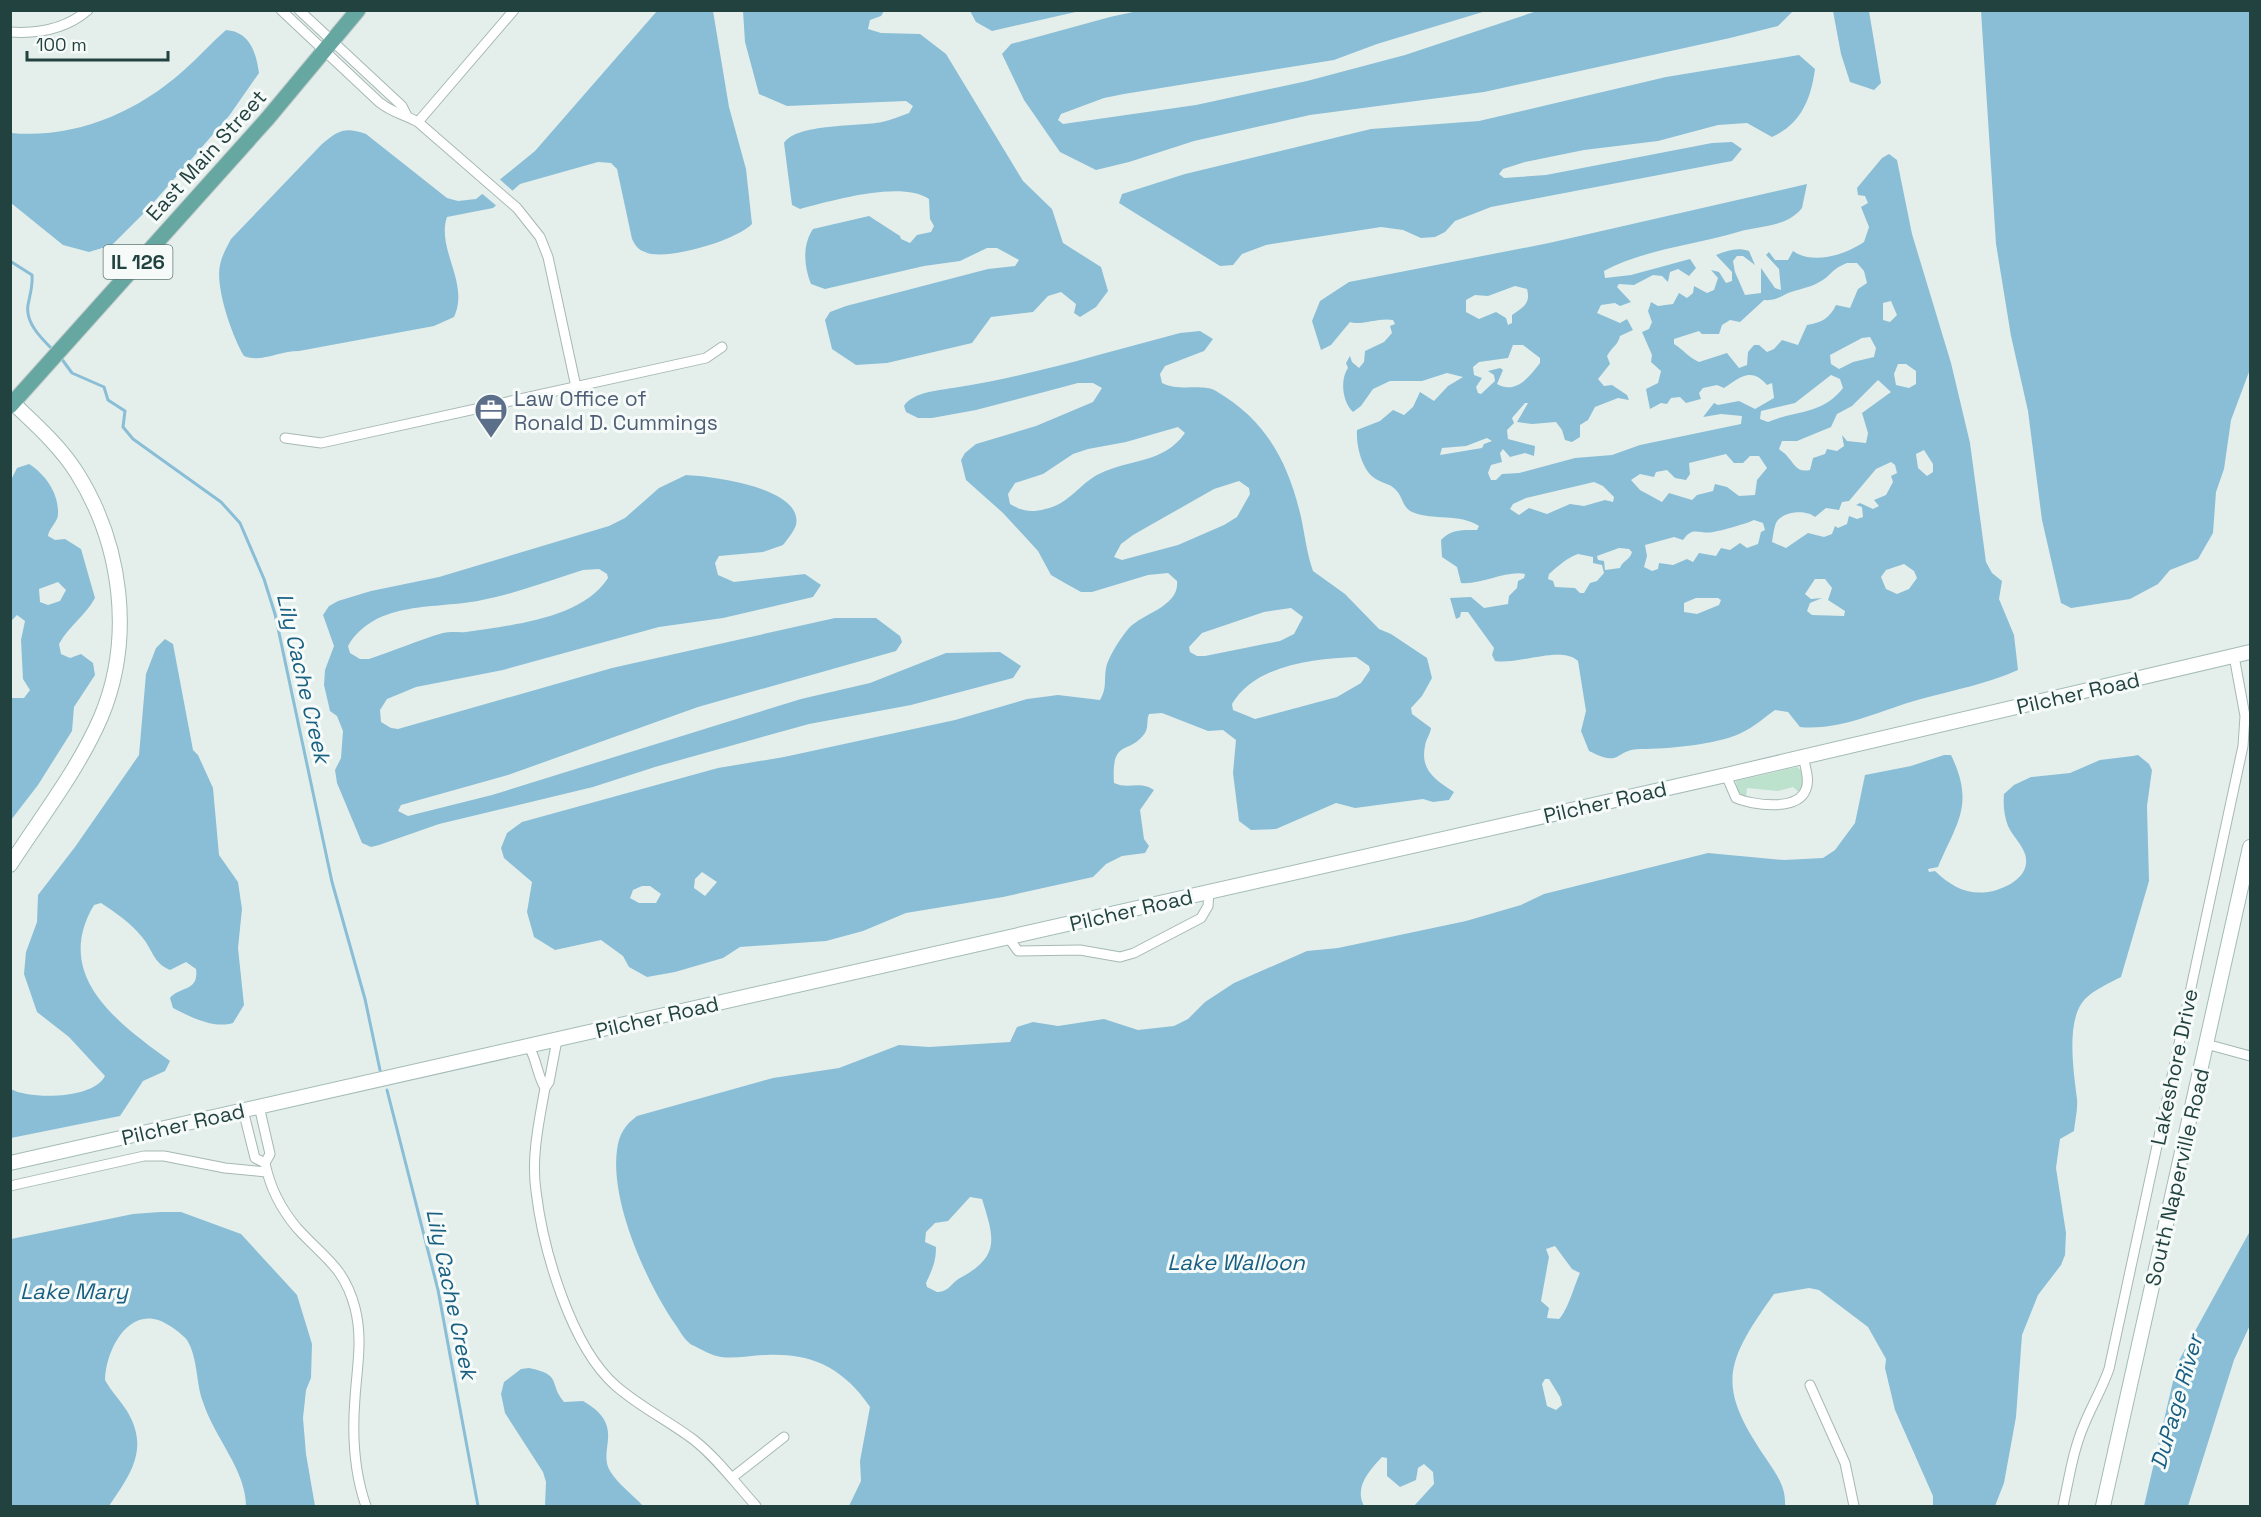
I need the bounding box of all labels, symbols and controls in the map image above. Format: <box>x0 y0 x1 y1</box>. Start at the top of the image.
scale bar <box>27 24 168 62</box>
text: 100 m <box>36 33 87 56</box>
street label: East Main Street <box>140 84 272 226</box>
road number: IL 126 <box>104 245 172 279</box>
place label: Law Office of Ronald D. Cummings <box>514 385 718 436</box>
office icon: Law Office of Ronald D. Cummings <box>473 392 509 439</box>
water label: Lily Cache Creek <box>271 590 338 768</box>
street label: Pilcher Road <box>2014 666 2142 720</box>
street label: Pilcher Road <box>1541 775 1669 829</box>
street label: Pilcher Road <box>1067 883 1195 937</box>
street label: Lakeshore Drive <box>2144 986 2204 1148</box>
street label: Pilcher Road <box>593 990 721 1044</box>
street label: South Naperville Road <box>2139 1065 2215 1289</box>
street label: Pilcher Road <box>119 1097 247 1151</box>
water label: Lily Cache Creek <box>420 1206 484 1384</box>
water label: Lake Walloon <box>1167 1248 1305 1276</box>
water label: Lake Mary <box>20 1277 130 1305</box>
water label: DuPage River <box>2143 1329 2209 1472</box>

